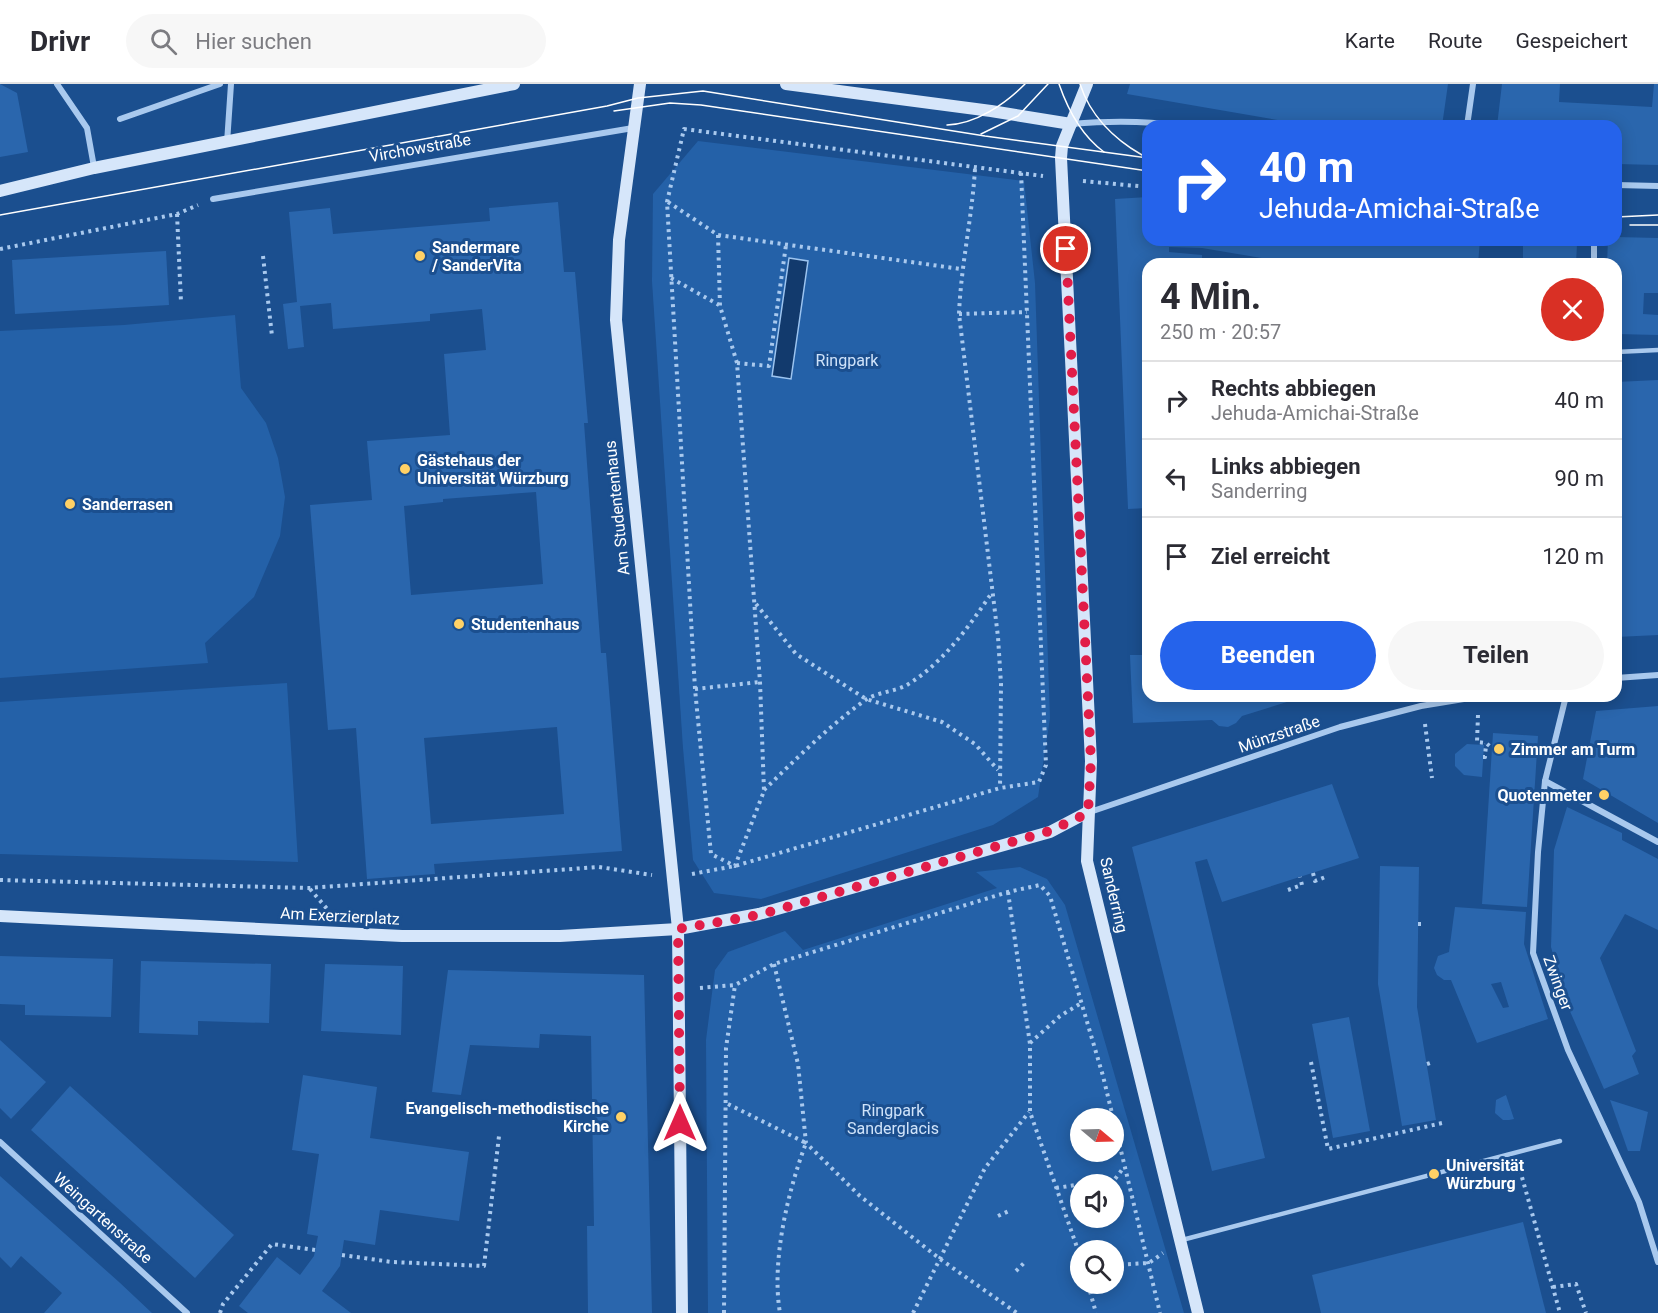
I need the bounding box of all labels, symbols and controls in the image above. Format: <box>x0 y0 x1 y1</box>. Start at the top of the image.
search box <box>126 14 546 68</box>
text: Drivr <box>30 25 90 58</box>
icon: search <box>147 25 180 58</box>
text: Hier suchen <box>195 29 312 54</box>
text: Karte <box>1345 29 1395 53</box>
text: Route <box>1428 29 1482 53</box>
text: Gespeichert <box>1515 29 1628 53</box>
street label: Virchowstraße <box>368 130 472 166</box>
text: 40 m <box>1259 143 1354 192</box>
icon: right <box>1160 144 1238 222</box>
text: Jehuda-Amichai-Straße <box>1259 193 1539 225</box>
pin <box>1040 223 1091 274</box>
icon: arrive <box>1049 232 1082 265</box>
place label: Sandermare / SanderVita <box>431 238 522 275</box>
marker: Sandermare / SanderVita <box>413 249 427 263</box>
text: 4 Min. <box>1160 276 1261 318</box>
button: close <box>1541 278 1604 341</box>
text: 250 m · 20:57 <box>1160 320 1281 344</box>
park label: Ringpark <box>816 351 879 370</box>
text: Rechts abbiegen <box>1211 376 1376 401</box>
icon: right <box>1160 384 1193 417</box>
text: 40 m <box>1555 388 1604 413</box>
text: Jehuda-Amichai-Straße <box>1211 401 1419 425</box>
street label: Am Studentenhaus <box>600 440 634 576</box>
place label: Gästehaus der Universität Würzburg <box>417 451 569 488</box>
text: Links abbiegen <box>1211 454 1361 479</box>
marker: Gästehaus der Universität Würzburg <box>398 462 412 476</box>
icon: left <box>1160 462 1193 495</box>
text: 90 m <box>1555 466 1604 491</box>
text: Sanderring <box>1211 479 1307 503</box>
place label: Sanderrasen <box>82 495 173 514</box>
marker: Sanderrasen <box>63 497 77 511</box>
icon: arrive <box>1160 540 1193 573</box>
text: Ziel erreicht <box>1211 544 1330 569</box>
text: 120 m <box>1542 544 1604 569</box>
place label: Studentenhaus <box>471 615 580 634</box>
marker: Studentenhaus <box>452 617 466 631</box>
button: Beenden <box>1160 621 1376 690</box>
button: Teilen <box>1388 621 1604 690</box>
street label: Münzstraße <box>1236 711 1322 757</box>
place label: Zimmer am Turm <box>1511 740 1635 759</box>
marker: Zimmer am Turm <box>1492 742 1506 756</box>
place label: Quotenmeter <box>1498 786 1592 805</box>
marker: Quotenmeter <box>1597 788 1611 802</box>
street label: Sanderring <box>1096 855 1132 935</box>
street label: Am Exerzierplatz <box>280 903 400 929</box>
street label: Zwinger <box>1539 953 1577 1014</box>
position arrow <box>648 1091 712 1155</box>
place label: Evangelisch-methodistische Kirche <box>405 1099 609 1136</box>
park label: Ringpark Sanderglacis <box>847 1101 939 1138</box>
north arrow <box>1070 1108 1124 1162</box>
map controls <box>1070 1108 1124 1294</box>
marker: Evangelisch-methodistische Kirche <box>614 1110 628 1124</box>
place label: Universität Würzburg <box>1446 1156 1525 1193</box>
marker: Universität Würzburg <box>1427 1167 1441 1181</box>
street label: Weingartenstraße <box>50 1169 156 1267</box>
button: sound <box>1070 1174 1124 1228</box>
button: search <box>1070 1240 1124 1294</box>

